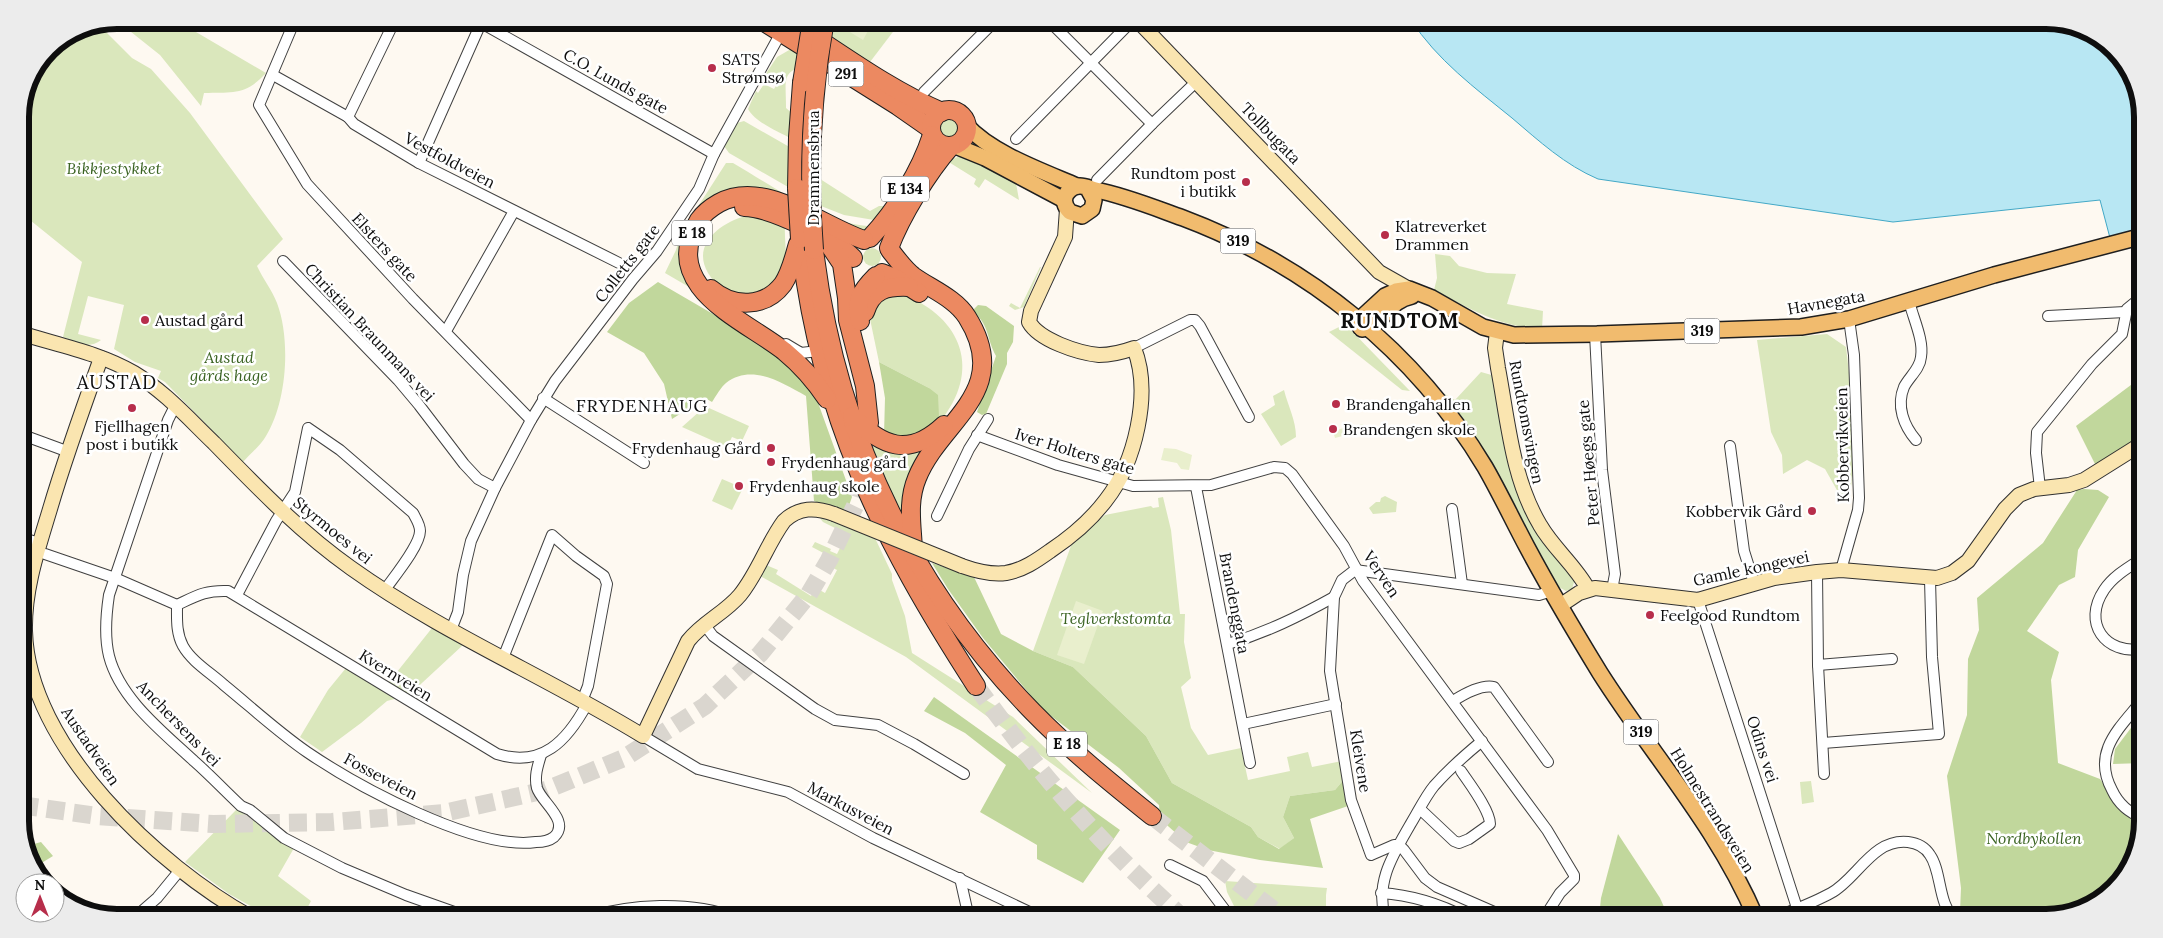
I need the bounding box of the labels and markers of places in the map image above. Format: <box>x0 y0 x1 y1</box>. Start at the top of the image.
place label: SATS Strømsø <box>722 49 784 87</box>
marker: SATS Strømsø <box>706 62 718 74</box>
place label: Rundtom post i butikk <box>1131 163 1237 201</box>
marker: Rundtom post i butikk <box>1240 176 1252 188</box>
place label: Klatreverket Drammen <box>1395 216 1488 254</box>
marker: Klatreverket Drammen <box>1379 229 1391 241</box>
place label: Austad gård <box>154 310 244 330</box>
marker: Austad gård <box>139 314 151 326</box>
place label: Brandengahallen <box>1346 394 1471 414</box>
marker: Brandengahallen <box>1330 398 1342 410</box>
marker: Fjellhagen post i butikk <box>126 402 138 414</box>
place label: Fjellhagen post i butikk <box>86 416 178 454</box>
place label: Brandengen skole <box>1343 419 1476 439</box>
marker: Brandengen skole <box>1327 423 1339 435</box>
place label: Frydenhaug Gård <box>632 438 761 458</box>
marker: Frydenhaug Gård <box>765 442 777 454</box>
place label: Frydenhaug gård <box>781 452 907 472</box>
marker: Frydenhaug gård <box>765 456 777 468</box>
place label: Frydenhaug skole <box>749 476 880 496</box>
marker: Frydenhaug skole <box>733 480 745 492</box>
place label: Kobbervik Gård <box>1685 501 1802 521</box>
marker: Kobbervik Gård <box>1806 505 1818 517</box>
place label: Feelgood Rundtom <box>1660 605 1800 625</box>
marker: Feelgood Rundtom <box>1644 609 1656 621</box>

